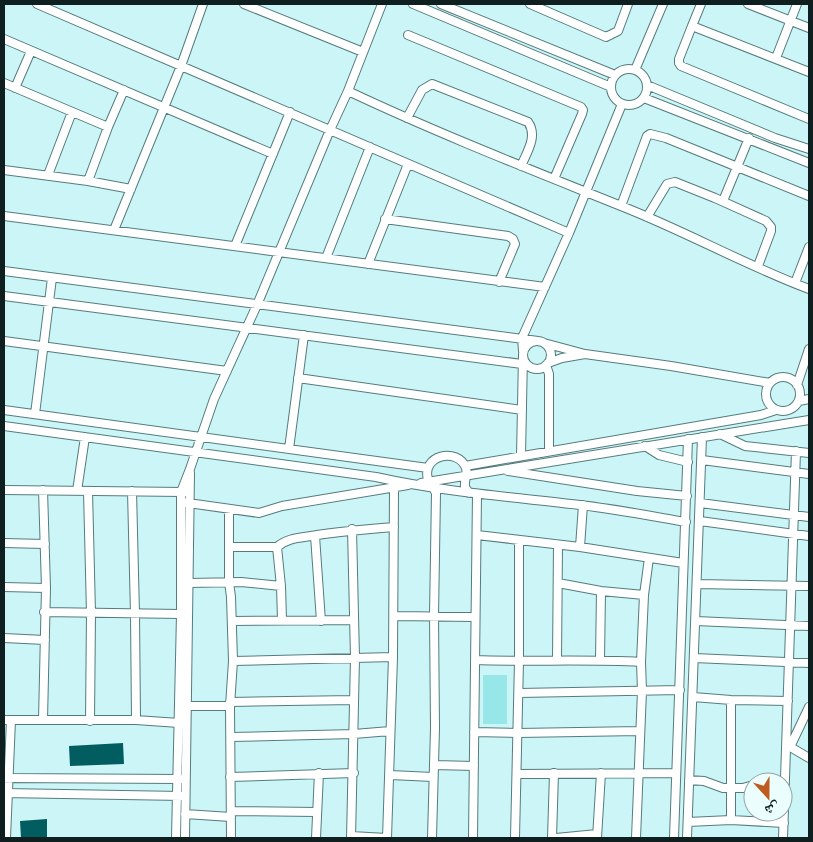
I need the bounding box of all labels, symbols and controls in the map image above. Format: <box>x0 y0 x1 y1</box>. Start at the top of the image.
north arrow <box>743 772 793 822</box>
text: ش <box>762 798 783 820</box>

